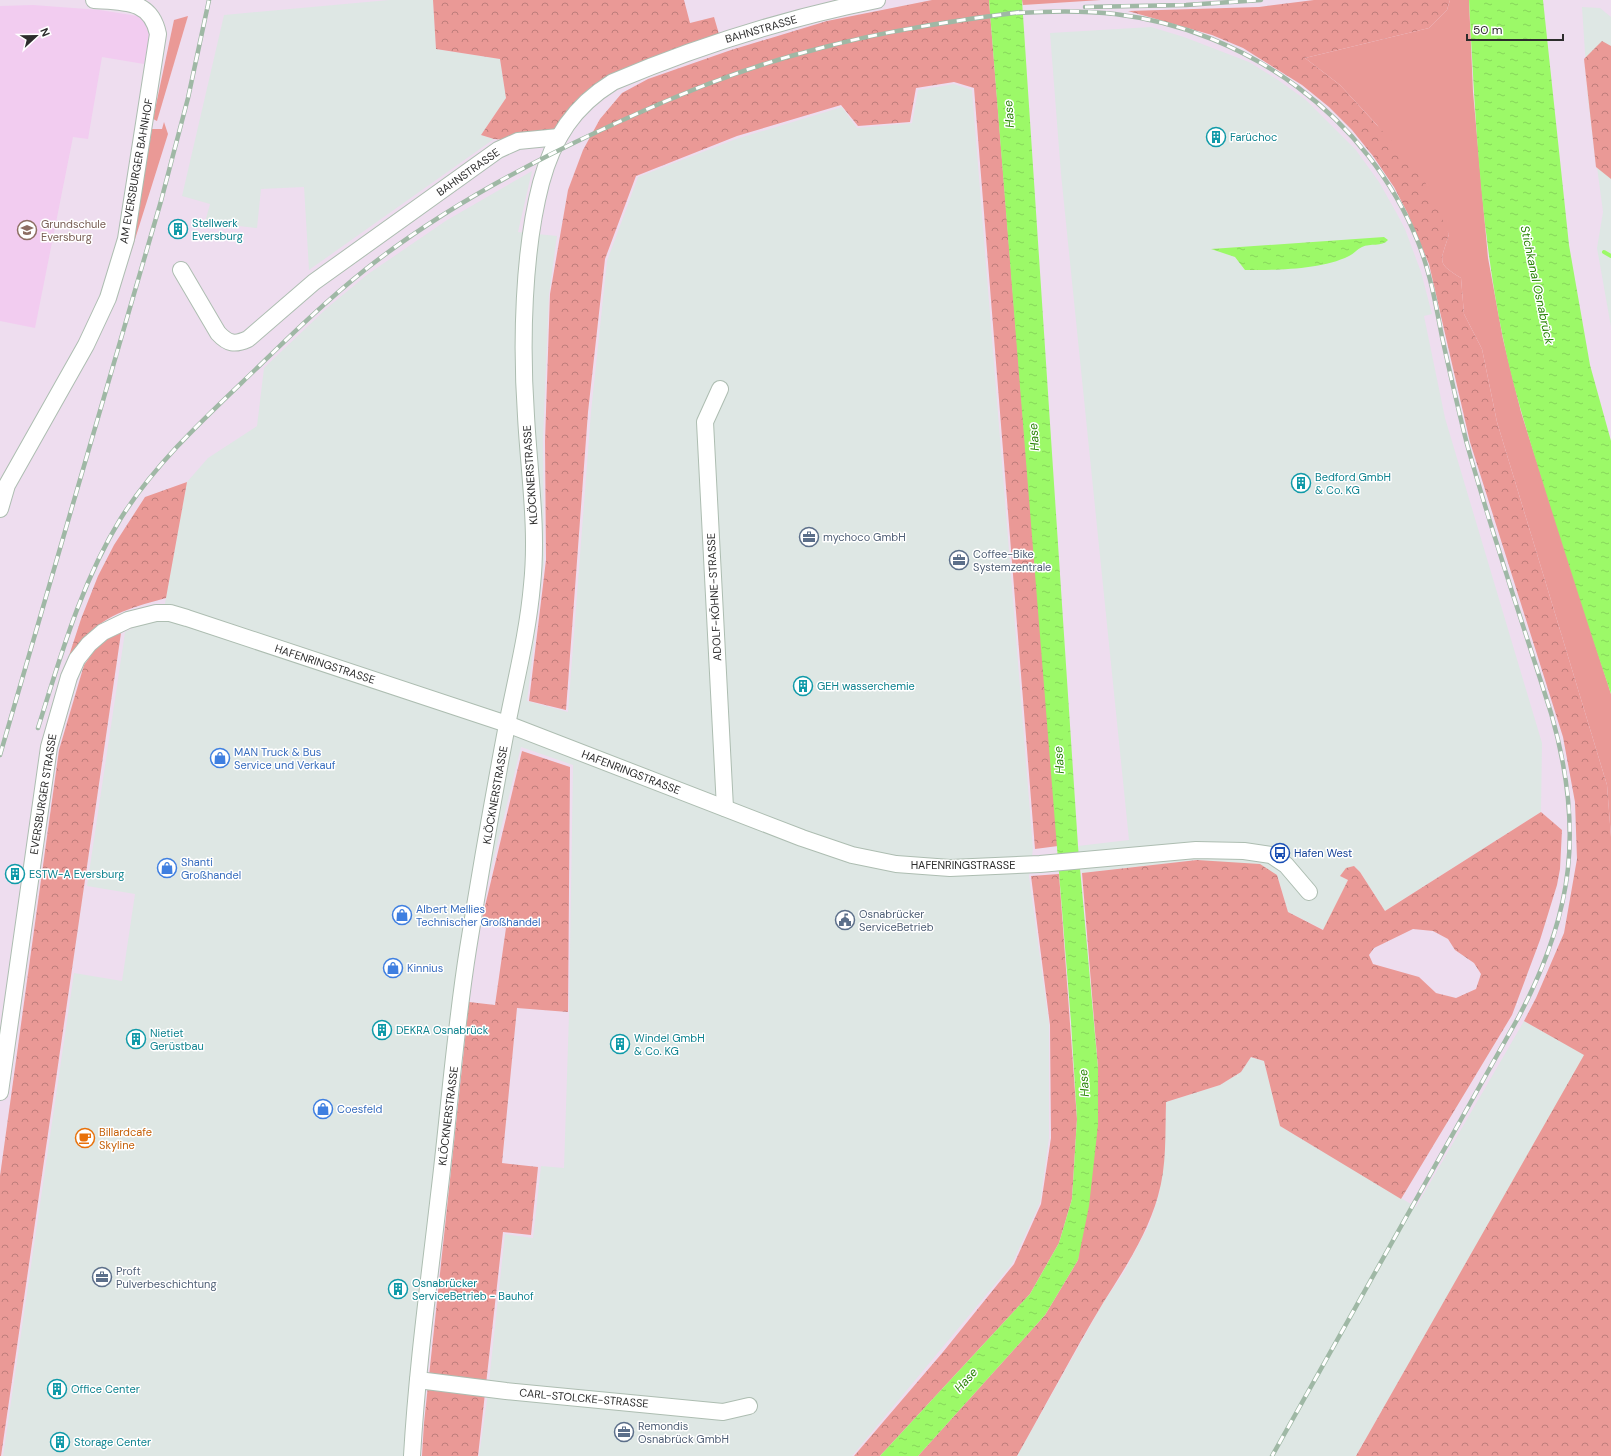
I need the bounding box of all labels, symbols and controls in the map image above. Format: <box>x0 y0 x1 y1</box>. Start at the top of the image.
street label: BAHNSTRASSE <box>723 12 799 46</box>
north arrow <box>16 16 56 56</box>
scale bar <box>1467 16 1563 42</box>
text: 50 m <box>1473 22 1502 38</box>
text: N <box>37 26 53 39</box>
street label: AM EVERSBURGER BAHNHOF <box>116 97 156 245</box>
water label: Hase <box>1000 100 1018 128</box>
building icon: Farüchoc <box>1205 126 1227 148</box>
place label: Farüchoc <box>1230 130 1277 144</box>
street label: BAHNSTRASSE <box>434 145 502 199</box>
place label: Stellwerk Eversburg <box>192 216 243 243</box>
place label: Grundschule Eversburg <box>41 217 106 244</box>
building icon: Stellwerk Eversburg <box>167 218 189 240</box>
school or university icon: Grundschule Eversburg <box>16 219 38 241</box>
water label: Stichkanal Osnabrück <box>1517 224 1558 347</box>
water label: Hase <box>1025 423 1043 451</box>
street label: KLÖCKNERSTRASSE <box>520 425 540 525</box>
place label: Bedford GmbH & Co. KG <box>1315 470 1391 497</box>
building icon: Bedford GmbH & Co. KG <box>1290 472 1312 494</box>
office icon: mychoco GmbH <box>798 526 820 548</box>
place label: mychoco GmbH <box>823 530 906 544</box>
street label: ADOLF-KÖHNE-STRASSE <box>704 533 724 661</box>
place label: Coffee-Bike Systemzentrale <box>973 547 1051 574</box>
office icon: Coffee-Bike Systemzentrale <box>948 549 970 571</box>
street label: HAFENRINGSTRASSE <box>273 641 377 687</box>
building icon: GEH wasserchemie <box>792 675 814 697</box>
place label: GEH wasserchemie <box>817 679 915 693</box>
street label: EVERSBURGER STRASSE <box>27 733 59 855</box>
place label: MAN Truck & Bus Service und Verkauf <box>234 745 336 772</box>
street label: KLÖCKNERSTRASSE <box>479 745 511 845</box>
water label: Hase <box>1050 746 1068 774</box>
shop icon: MAN Truck & Bus Service und Verkauf <box>209 747 231 769</box>
street label: HAFENRINGSTRASSE <box>580 747 682 797</box>
bus stop icon: Hafen West <box>1269 842 1291 864</box>
place label: Hafen West <box>1294 846 1352 860</box>
place label: Shanti Großhandel <box>181 855 241 882</box>
shop icon: Shanti Großhandel <box>156 857 178 879</box>
street label: HAFENRINGSTRASSE <box>911 858 1015 872</box>
building icon: ESTW-A Eversburg <box>4 863 26 885</box>
place label: ESTW-A Eversburg <box>29 867 125 881</box>
place label: Albert Mellies Technischer Großhandel <box>416 902 541 929</box>
shop icon: Albert Mellies Technischer Großhandel <box>391 904 413 926</box>
place label: Osnabrücker ServiceBetrieb <box>859 907 934 934</box>
public building icon: Osnabrücker ServiceBetrieb <box>834 909 856 931</box>
shop icon: Kinnius <box>382 957 404 979</box>
place label: Kinnius <box>407 961 443 975</box>
building icon: DEKRA Osnabrück <box>371 1019 393 1041</box>
place label: DEKRA Osnabrück <box>396 1023 489 1037</box>
place label: Nietiet Gerüstbau <box>150 1026 204 1053</box>
building icon: Nietiet Gerüstbau <box>125 1028 147 1050</box>
place label: Windel GmbH & Co. KG <box>634 1031 705 1058</box>
building icon: Windel GmbH & Co. KG <box>609 1033 631 1055</box>
street label: KLÖCKNERSTRASSE <box>435 1066 461 1166</box>
water label: Hase <box>1075 1069 1093 1097</box>
shop icon: Coesfeld <box>312 1098 334 1120</box>
place label: Coesfeld <box>337 1102 382 1116</box>
place label: Billardcafe Skyline <box>99 1125 152 1152</box>
cafe icon: Billardcafe Skyline <box>74 1127 96 1149</box>
place label: Proft Pulverbeschichtung <box>116 1264 217 1291</box>
office icon: Proft Pulverbeschichtung <box>91 1266 113 1288</box>
place label: Osnabrücker ServiceBetrieb - Bauhof <box>412 1276 534 1303</box>
building icon: Osnabrücker ServiceBetrieb - Bauhof <box>387 1278 409 1300</box>
water label: Hase <box>951 1364 981 1396</box>
building icon: Office Center <box>46 1378 68 1400</box>
place label: Office Center <box>71 1382 140 1396</box>
street label: CARL-STOLCKE-STRASSE <box>519 1385 649 1411</box>
place label: Remondis Osnabrück GmbH <box>638 1419 729 1446</box>
office icon: Remondis Osnabrück GmbH <box>613 1421 635 1443</box>
building icon: Storage Center <box>49 1431 71 1453</box>
place label: Storage Center <box>74 1435 151 1449</box>

